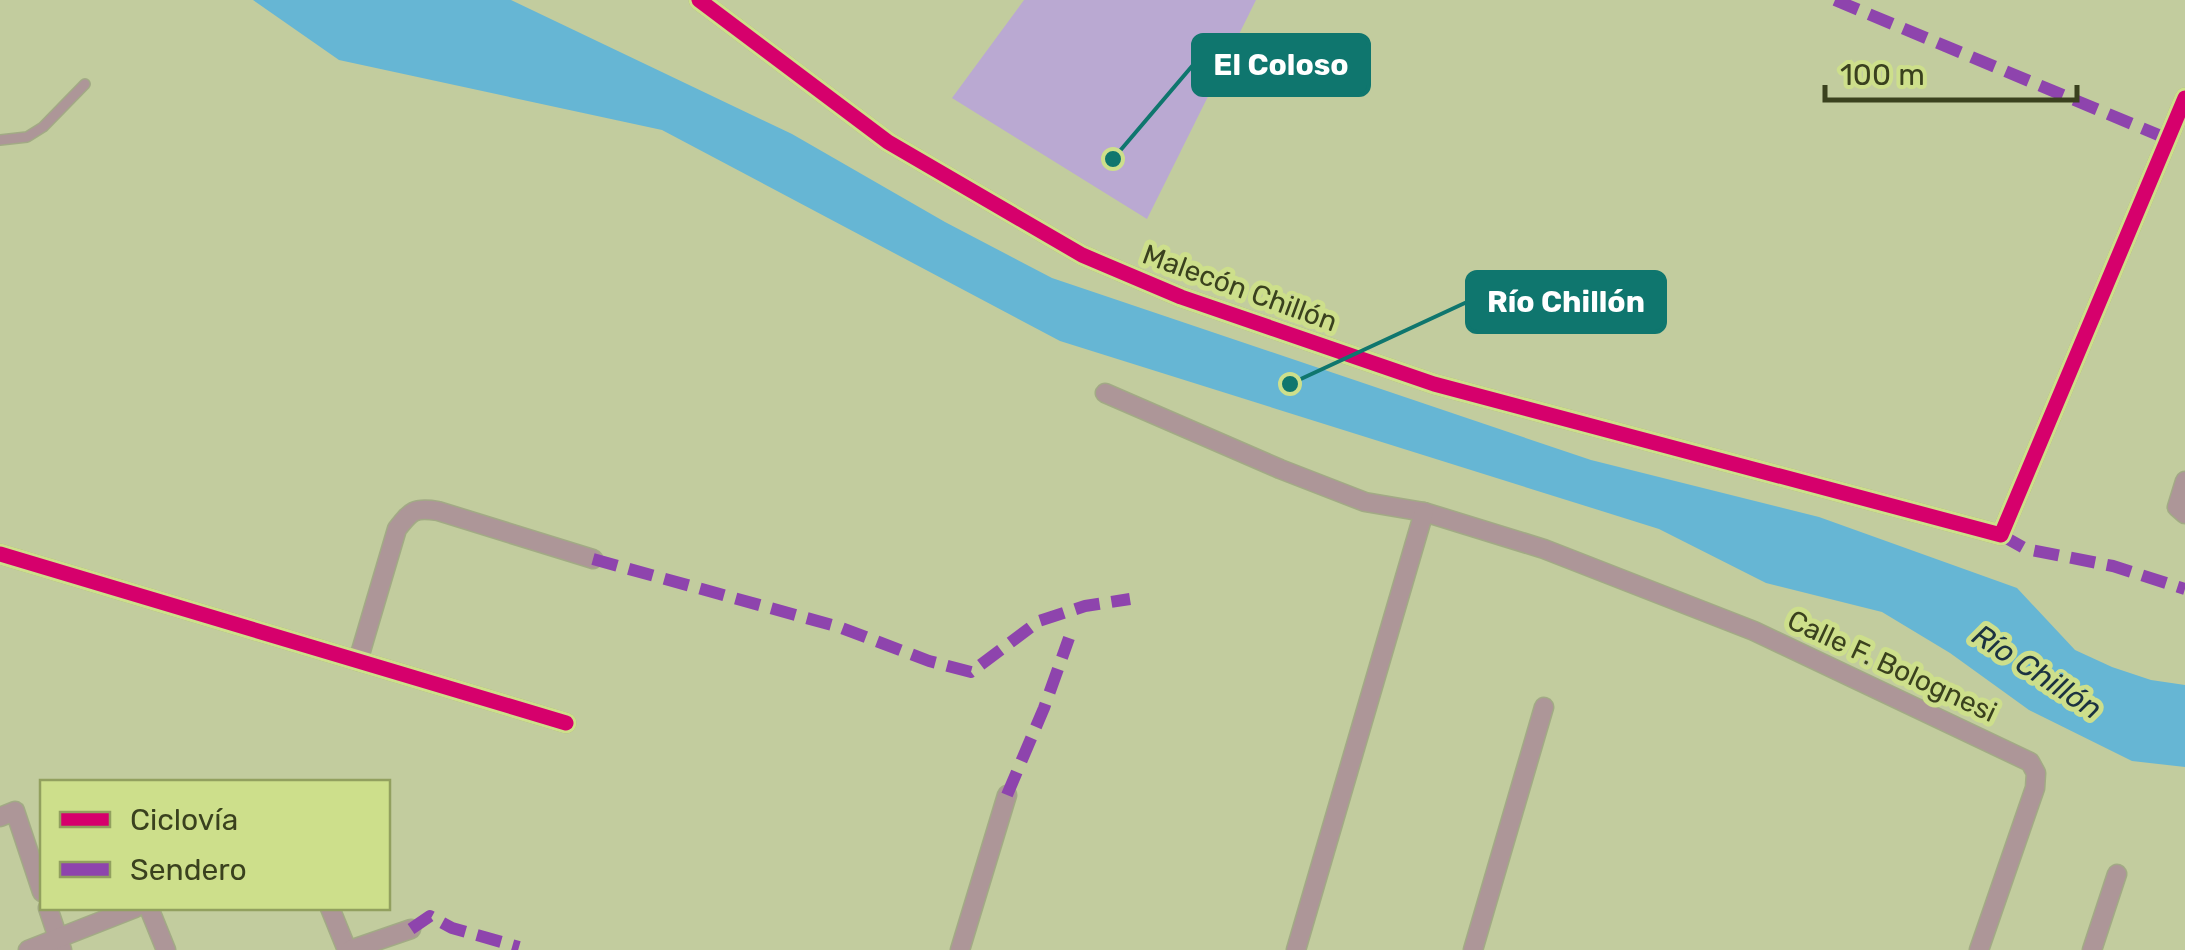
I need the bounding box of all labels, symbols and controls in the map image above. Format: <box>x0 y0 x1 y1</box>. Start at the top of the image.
callout: El Coloso <box>1193 35 1369 95</box>
scale bar <box>1825 40 2078 102</box>
text: El Coloso <box>1213 47 1349 83</box>
text: 100 m <box>1840 57 1925 93</box>
street label: Malecón Chillón <box>1138 237 1342 339</box>
callout: Río Chillón <box>1467 272 1665 332</box>
text: Río Chillón <box>1487 284 1645 320</box>
street label: Calle F. Bolognesi <box>1782 603 2002 729</box>
water label: Río Chillón <box>1966 617 2108 727</box>
legend <box>40 780 390 910</box>
text: Ciclovía <box>130 802 238 838</box>
text: Sendero <box>130 852 247 888</box>

